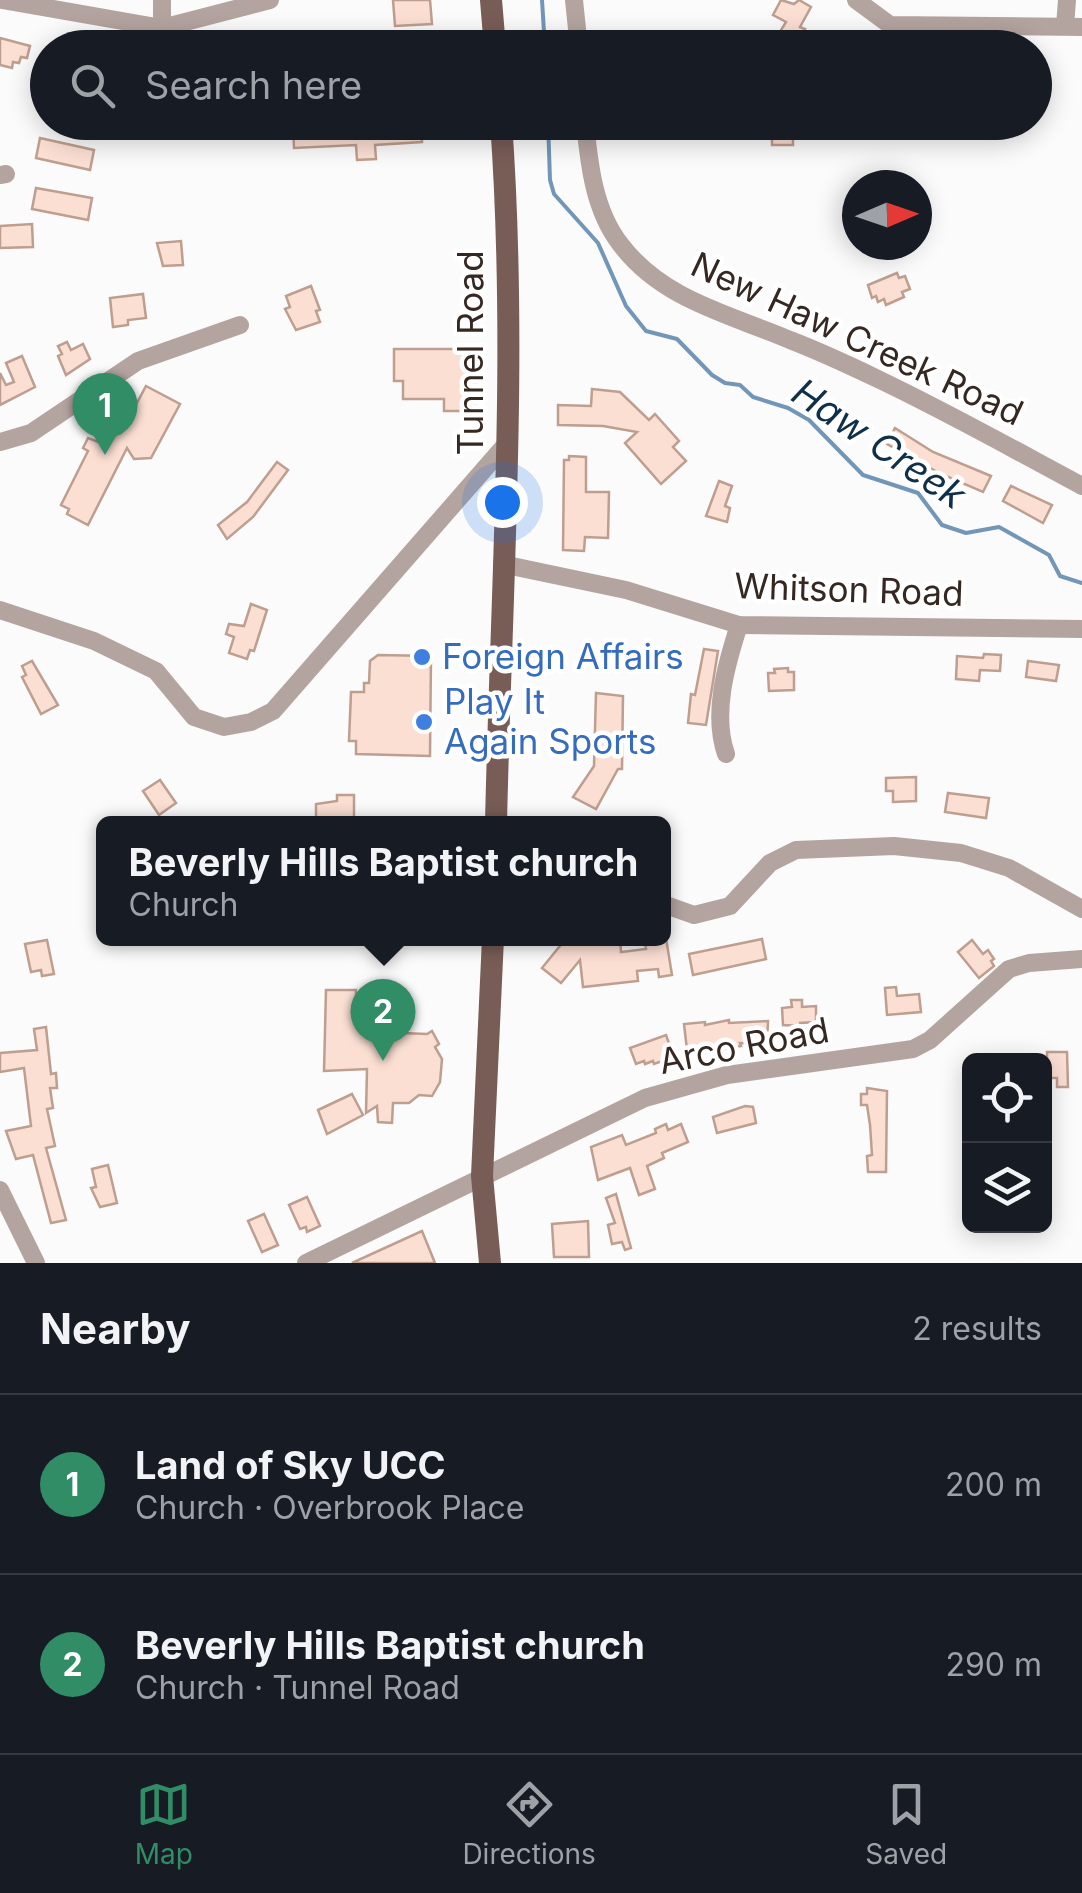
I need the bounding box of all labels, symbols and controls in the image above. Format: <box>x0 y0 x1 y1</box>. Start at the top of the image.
search box <box>30 30 1052 140</box>
icon: search <box>65 58 120 113</box>
text: Search here <box>145 62 362 108</box>
north arrow <box>842 170 932 260</box>
street label: New Haw Creek Road <box>685 243 1030 433</box>
street label: Tunnel Road <box>449 250 491 456</box>
water label: Haw Creek <box>784 368 976 519</box>
pin: 1 <box>72 372 138 455</box>
your location <box>477 477 528 528</box>
street label: Whitson Road <box>734 564 964 614</box>
place label: Foreign Affairs <box>442 635 684 677</box>
marker: Foreign Affairs <box>411 646 433 668</box>
place label: Play It Again Sports <box>444 680 656 762</box>
marker: Play It Again Sports <box>413 711 435 733</box>
popup <box>96 816 671 946</box>
text: Beverly Hills Baptist church <box>129 839 638 885</box>
text: Church <box>129 885 239 924</box>
pin: 2 <box>350 978 416 1061</box>
street label: Arco Road <box>655 1008 832 1082</box>
map controls <box>962 1053 1052 1233</box>
button: locate <box>962 1053 1052 1143</box>
button: layers <box>962 1143 1052 1233</box>
text: Nearby <box>40 1303 191 1354</box>
text: 2 results <box>912 1309 1042 1348</box>
text: Land of Sky UCC <box>135 1442 446 1488</box>
text: 1 <box>66 1465 79 1504</box>
text: 200 m <box>945 1465 1042 1504</box>
text: Church · Overbrook Place <box>135 1488 524 1527</box>
text: Beverly Hills Baptist church <box>135 1622 645 1668</box>
text: 2 <box>62 1645 83 1684</box>
text: 290 m <box>945 1645 1042 1684</box>
text: Church · Tunnel Road <box>135 1668 460 1707</box>
tab: Map <box>135 1777 193 1871</box>
tab: Directions <box>462 1777 596 1871</box>
tab: Saved <box>865 1777 947 1871</box>

